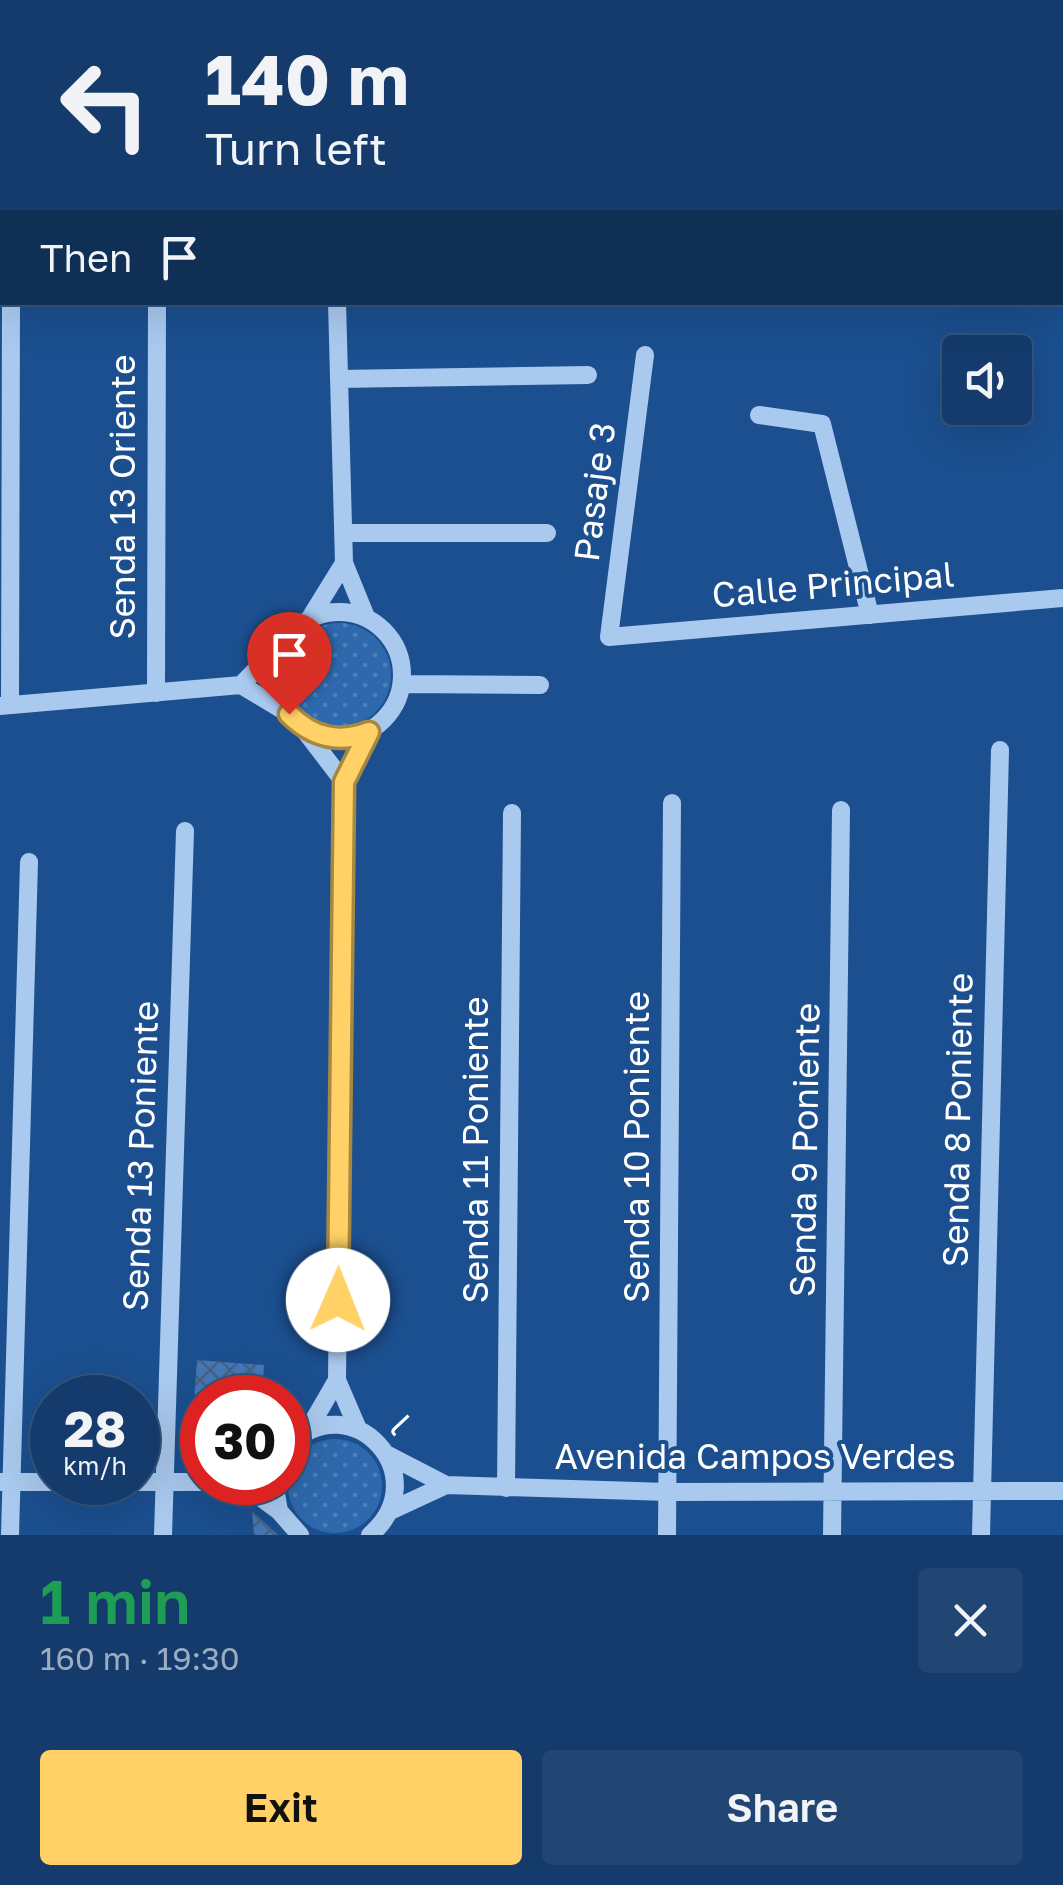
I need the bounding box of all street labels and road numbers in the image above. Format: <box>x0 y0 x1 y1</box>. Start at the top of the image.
street label: Senda 13 Oriente <box>101 354 143 640</box>
street label: Pasaje 3 <box>565 420 623 564</box>
street label: Calle Principal <box>710 552 956 616</box>
street label: Senda 8 Poniente <box>933 972 981 1268</box>
street label: Senda 10 Poniente <box>615 991 657 1303</box>
street label: Senda 11 Poniente <box>454 996 496 1304</box>
street label: Senda 13 Poniente <box>114 1000 166 1312</box>
street label: Senda 9 Poniente <box>780 1002 828 1298</box>
street label: l <box>382 1406 420 1443</box>
street label: Avenida Campos Verdes <box>554 1435 956 1477</box>

